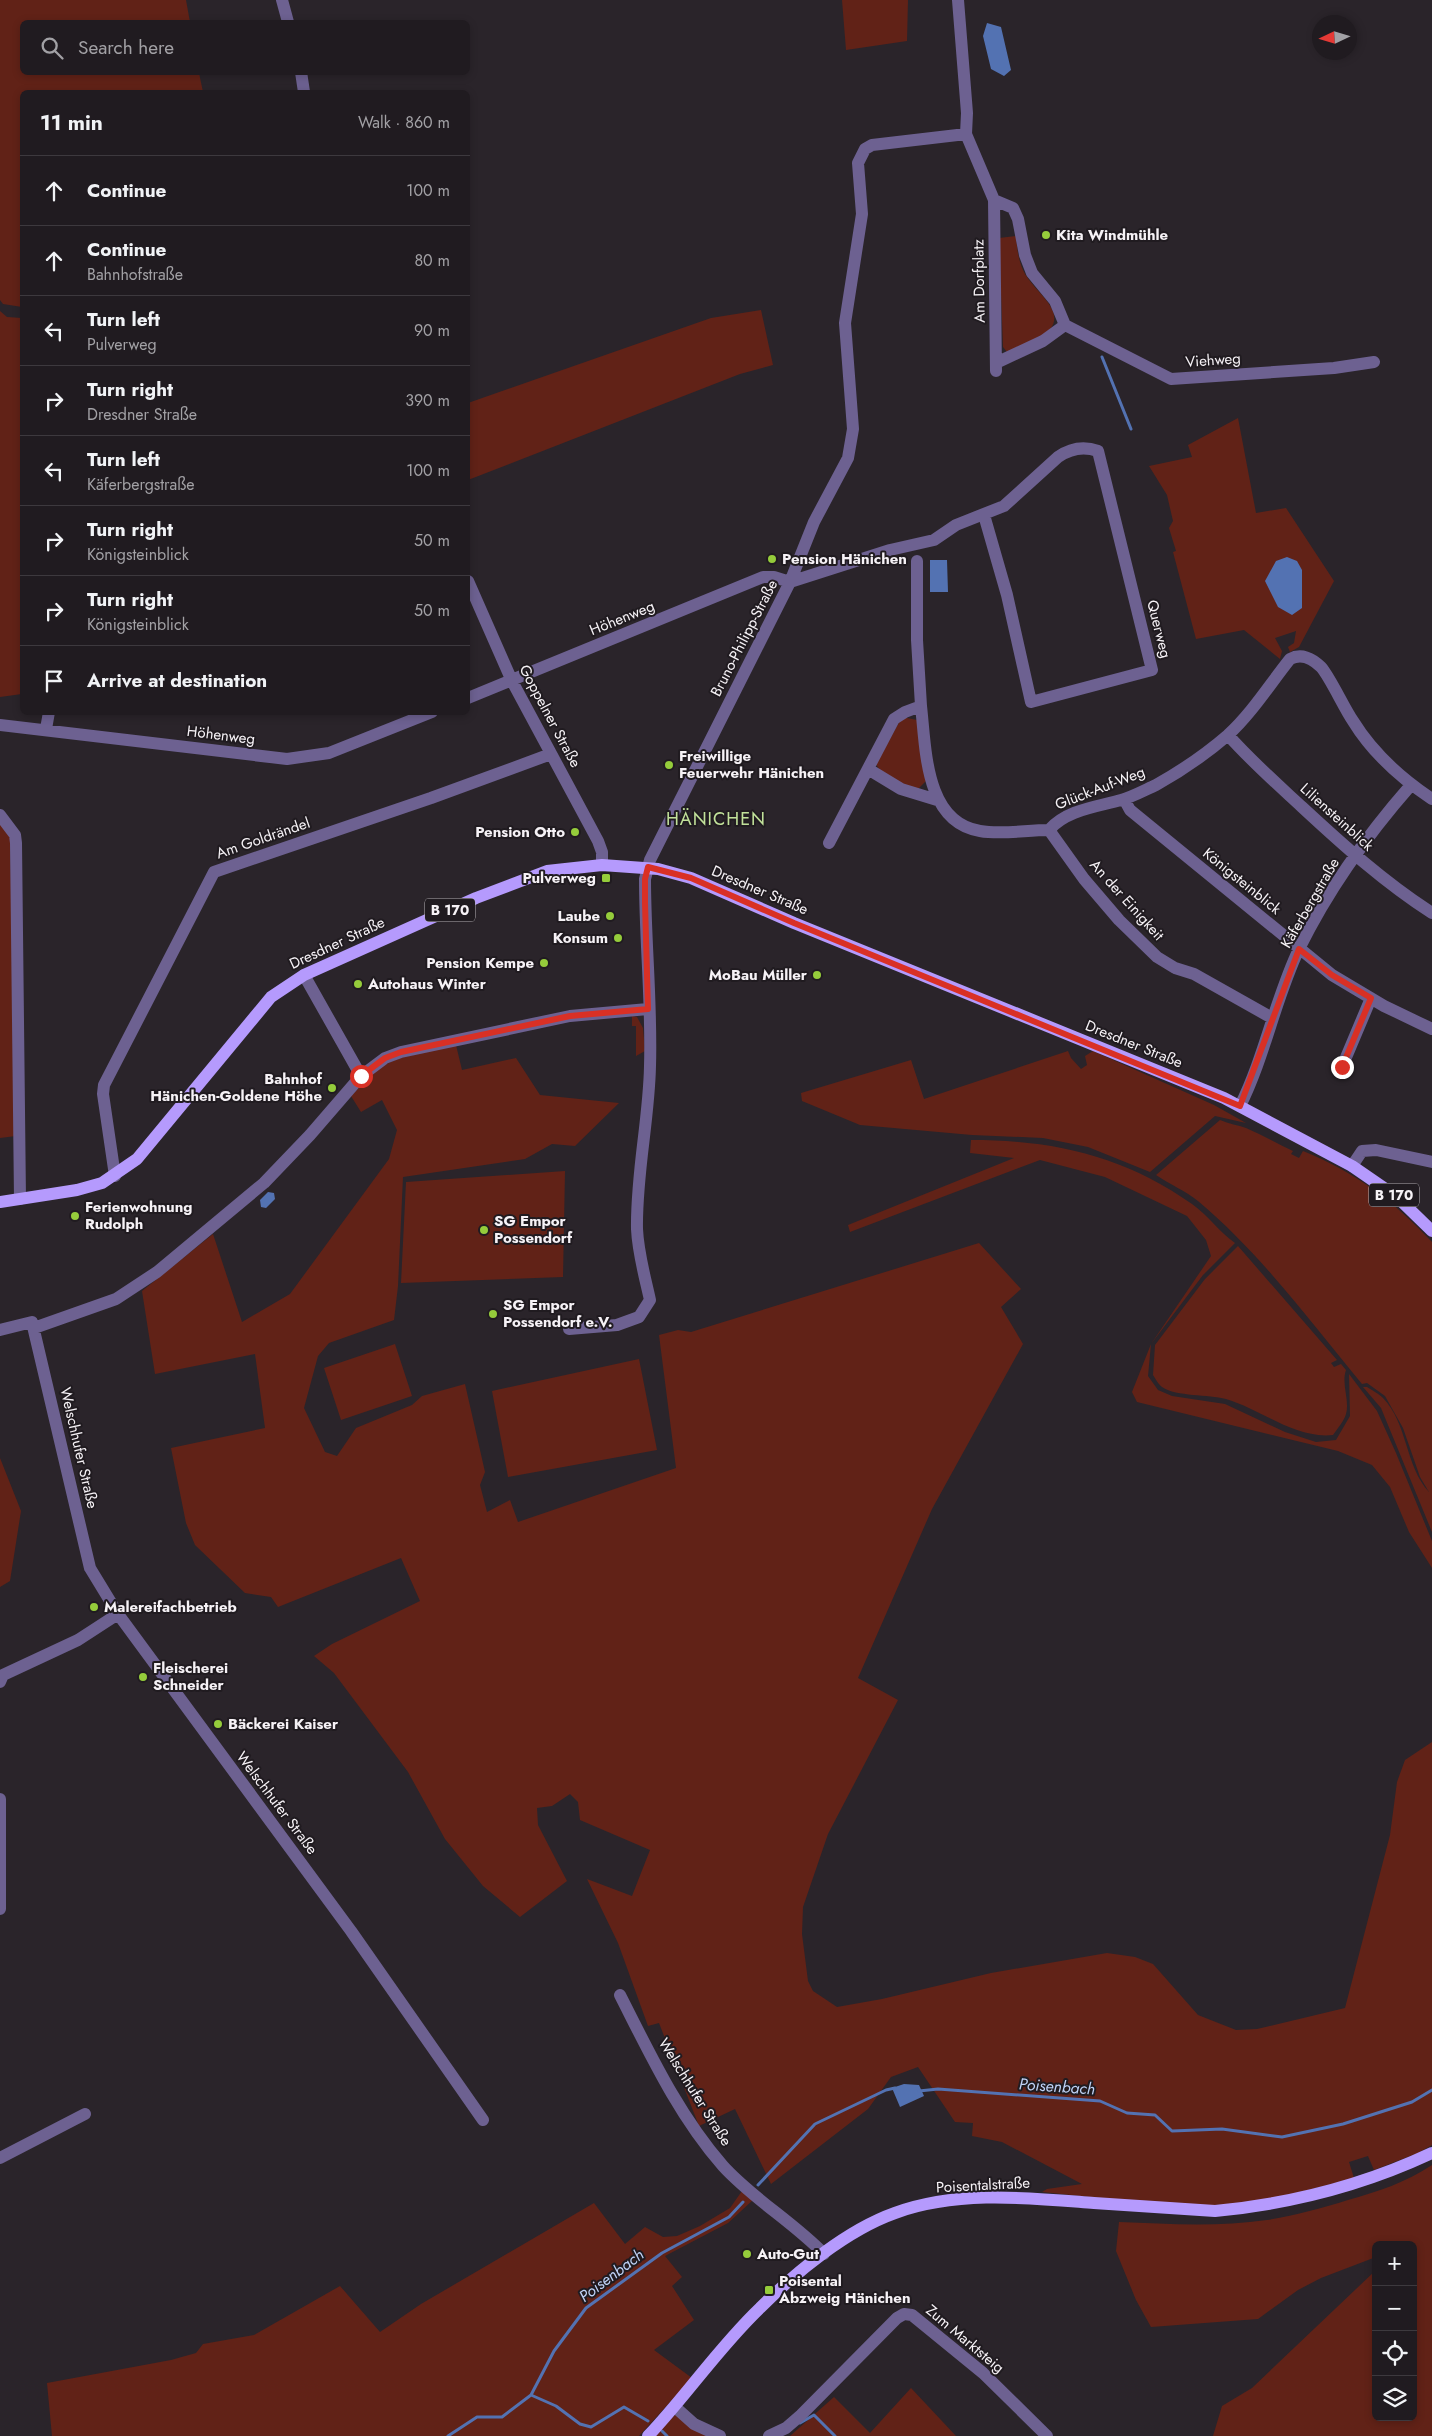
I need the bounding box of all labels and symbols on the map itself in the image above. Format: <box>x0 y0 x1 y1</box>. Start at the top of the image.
north arrow <box>1312 15 1357 60</box>
place label: Kita Windmühle <box>1056 224 1168 246</box>
marker: Kita Windmühle <box>1040 229 1052 241</box>
street label: Am Dorfplatz <box>967 239 991 323</box>
street label: Viehweg <box>1185 347 1241 373</box>
place label: Pension Hänichen <box>782 548 907 570</box>
marker: Pension Hänichen <box>766 553 778 565</box>
street label: Bruno-Philipp-Straße <box>705 575 783 700</box>
street label: Höhenweg <box>586 595 658 641</box>
street label: Querweg <box>1141 598 1177 660</box>
street label: Goppelner Straße <box>514 661 587 772</box>
street label: Höhenweg <box>186 720 256 750</box>
place label: Freiwillige Feuerwehr Hänichen <box>679 745 824 784</box>
marker: Freiwillige Feuerwehr Hänichen <box>663 759 675 771</box>
street label: Glück-Auf-Weg <box>1052 761 1148 815</box>
street label: Liliensteinblick <box>1295 778 1379 856</box>
district label: HÄNICHEN <box>666 806 766 832</box>
street label: Am Goldrändel <box>213 812 313 864</box>
place label: Pension Otto <box>475 821 565 843</box>
marker: Pension Otto <box>569 826 581 838</box>
street label: Königsteinblick <box>1198 842 1286 920</box>
street label: Käferbergstraße <box>1275 854 1345 952</box>
street label: An der Einigkeit <box>1085 855 1170 946</box>
street label: Dresdner Straße <box>708 860 812 920</box>
place label: Pulverweg <box>522 867 596 889</box>
marker: Pulverweg <box>600 872 612 884</box>
road number: B 170 <box>425 898 475 922</box>
place label: Laube <box>558 905 600 927</box>
marker: Laube <box>604 910 616 922</box>
street label: Dresdner Straße <box>286 911 389 975</box>
place label: Konsum <box>553 927 608 949</box>
marker: Konsum <box>612 932 624 944</box>
place label: Pension Kempe <box>426 952 534 974</box>
marker: Pension Kempe <box>538 957 550 969</box>
place label: MoBau Müller <box>709 964 808 986</box>
marker: MoBau Müller <box>811 969 823 981</box>
place label: Autohaus Winter <box>367 973 487 995</box>
marker: Autohaus Winter <box>352 978 364 990</box>
street label: Dresdner Straße <box>1082 1014 1186 1074</box>
route end <box>1331 1056 1354 1079</box>
route start <box>350 1065 373 1088</box>
place label: Bahnhof Hänichen-Goldene Höhe <box>150 1068 323 1107</box>
marker: Bahnhof Hänichen-Goldene Höhe <box>326 1082 338 1094</box>
road number: B 170 <box>1369 1184 1419 1206</box>
place label: Ferienwohnung Rudolph <box>85 1196 193 1235</box>
marker: Ferienwohnung Rudolph <box>69 1210 81 1222</box>
place label: SG Empor Possendorf <box>494 1210 573 1249</box>
marker: SG Empor Possendorf <box>478 1224 490 1236</box>
place label: SG Empor Possendorf e.V. <box>503 1294 613 1333</box>
marker: SG Empor Possendorf e.V. <box>487 1308 499 1320</box>
street label: Welschhufer Straße <box>54 1385 104 1511</box>
place label: Malereifachbetrieb <box>104 1596 237 1618</box>
marker: Malereifachbetrieb <box>88 1601 100 1613</box>
place label: Fleischerei Schneider <box>153 1657 228 1696</box>
marker: Fleischerei Schneider <box>137 1671 149 1683</box>
place label: Bäckerei Kaiser <box>228 1713 339 1735</box>
marker: Bäckerei Kaiser <box>212 1718 224 1730</box>
street label: Welschhufer Straße <box>231 1747 323 1859</box>
street label: Welschhufer Straße <box>653 2034 737 2151</box>
water label: Poisenbach <box>1018 2072 1096 2101</box>
street label: Poisentalstraße <box>935 2172 1031 2198</box>
water label: Poisenbach <box>574 2243 649 2308</box>
place label: Auto-Gut <box>756 2243 819 2265</box>
marker: Auto-Gut <box>741 2248 753 2260</box>
place label: Poisental Abzweig Hänichen <box>778 2270 911 2309</box>
marker: Poisental Abzweig Hänichen <box>763 2284 775 2296</box>
street label: Zum Marktsteig <box>921 2300 1009 2378</box>

